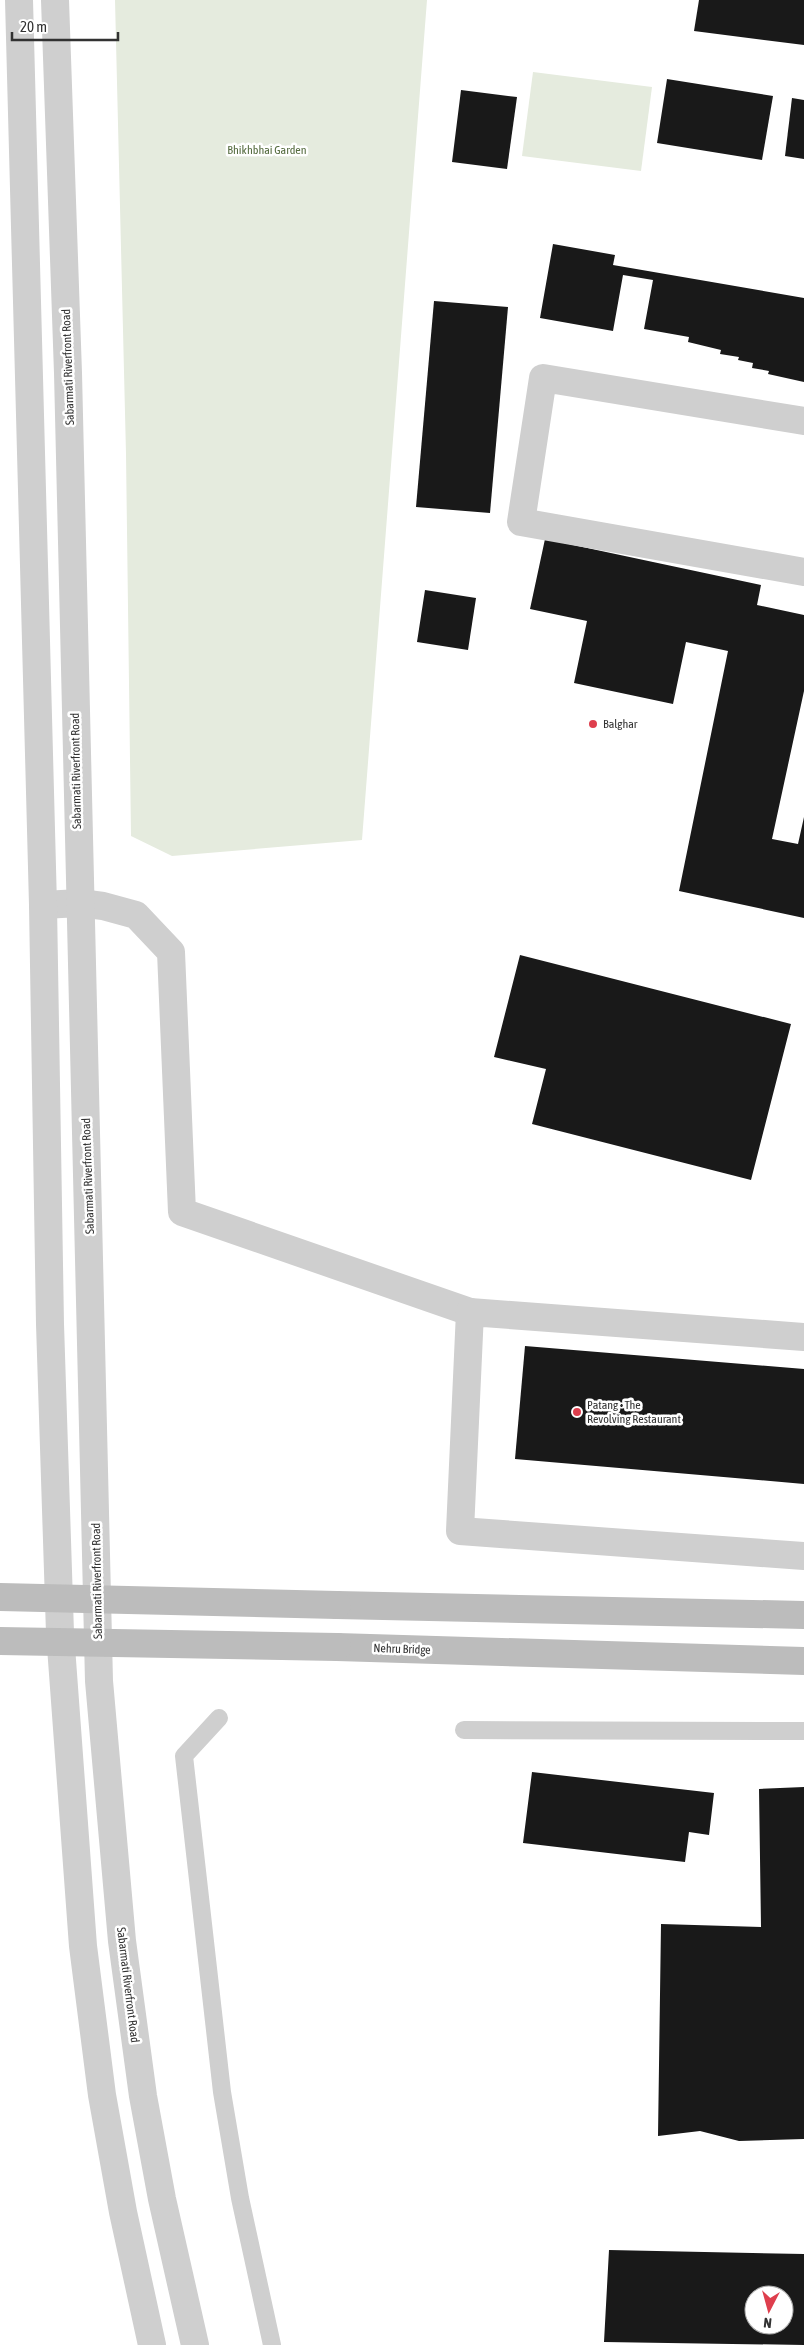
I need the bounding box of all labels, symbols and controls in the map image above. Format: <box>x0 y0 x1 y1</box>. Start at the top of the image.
scale bar <box>12 10 119 42</box>
text: 20 m <box>20 18 47 35</box>
park label: Bhikhbhai Garden <box>227 143 307 157</box>
street label: Sabarmati Riverfront Road <box>59 309 77 425</box>
street label: Sabarmati Riverfront Road <box>68 713 84 829</box>
place label: Balghar <box>603 717 638 731</box>
marker: Balghar <box>587 718 599 730</box>
street label: Sabarmati Riverfront Road <box>79 1118 97 1234</box>
place label: Patang - The Revolving Restaurant <box>587 1398 681 1426</box>
marker: Patang - The Revolving Restaurant <box>571 1406 583 1418</box>
street label: Sabarmati Riverfront Road <box>89 1523 105 1639</box>
street label: Nehru Bridge <box>373 1641 431 1657</box>
street label: Sabarmati Riverfront Road <box>114 1926 142 2044</box>
north arrow <box>744 2285 794 2335</box>
text: N <box>763 2315 773 2331</box>

